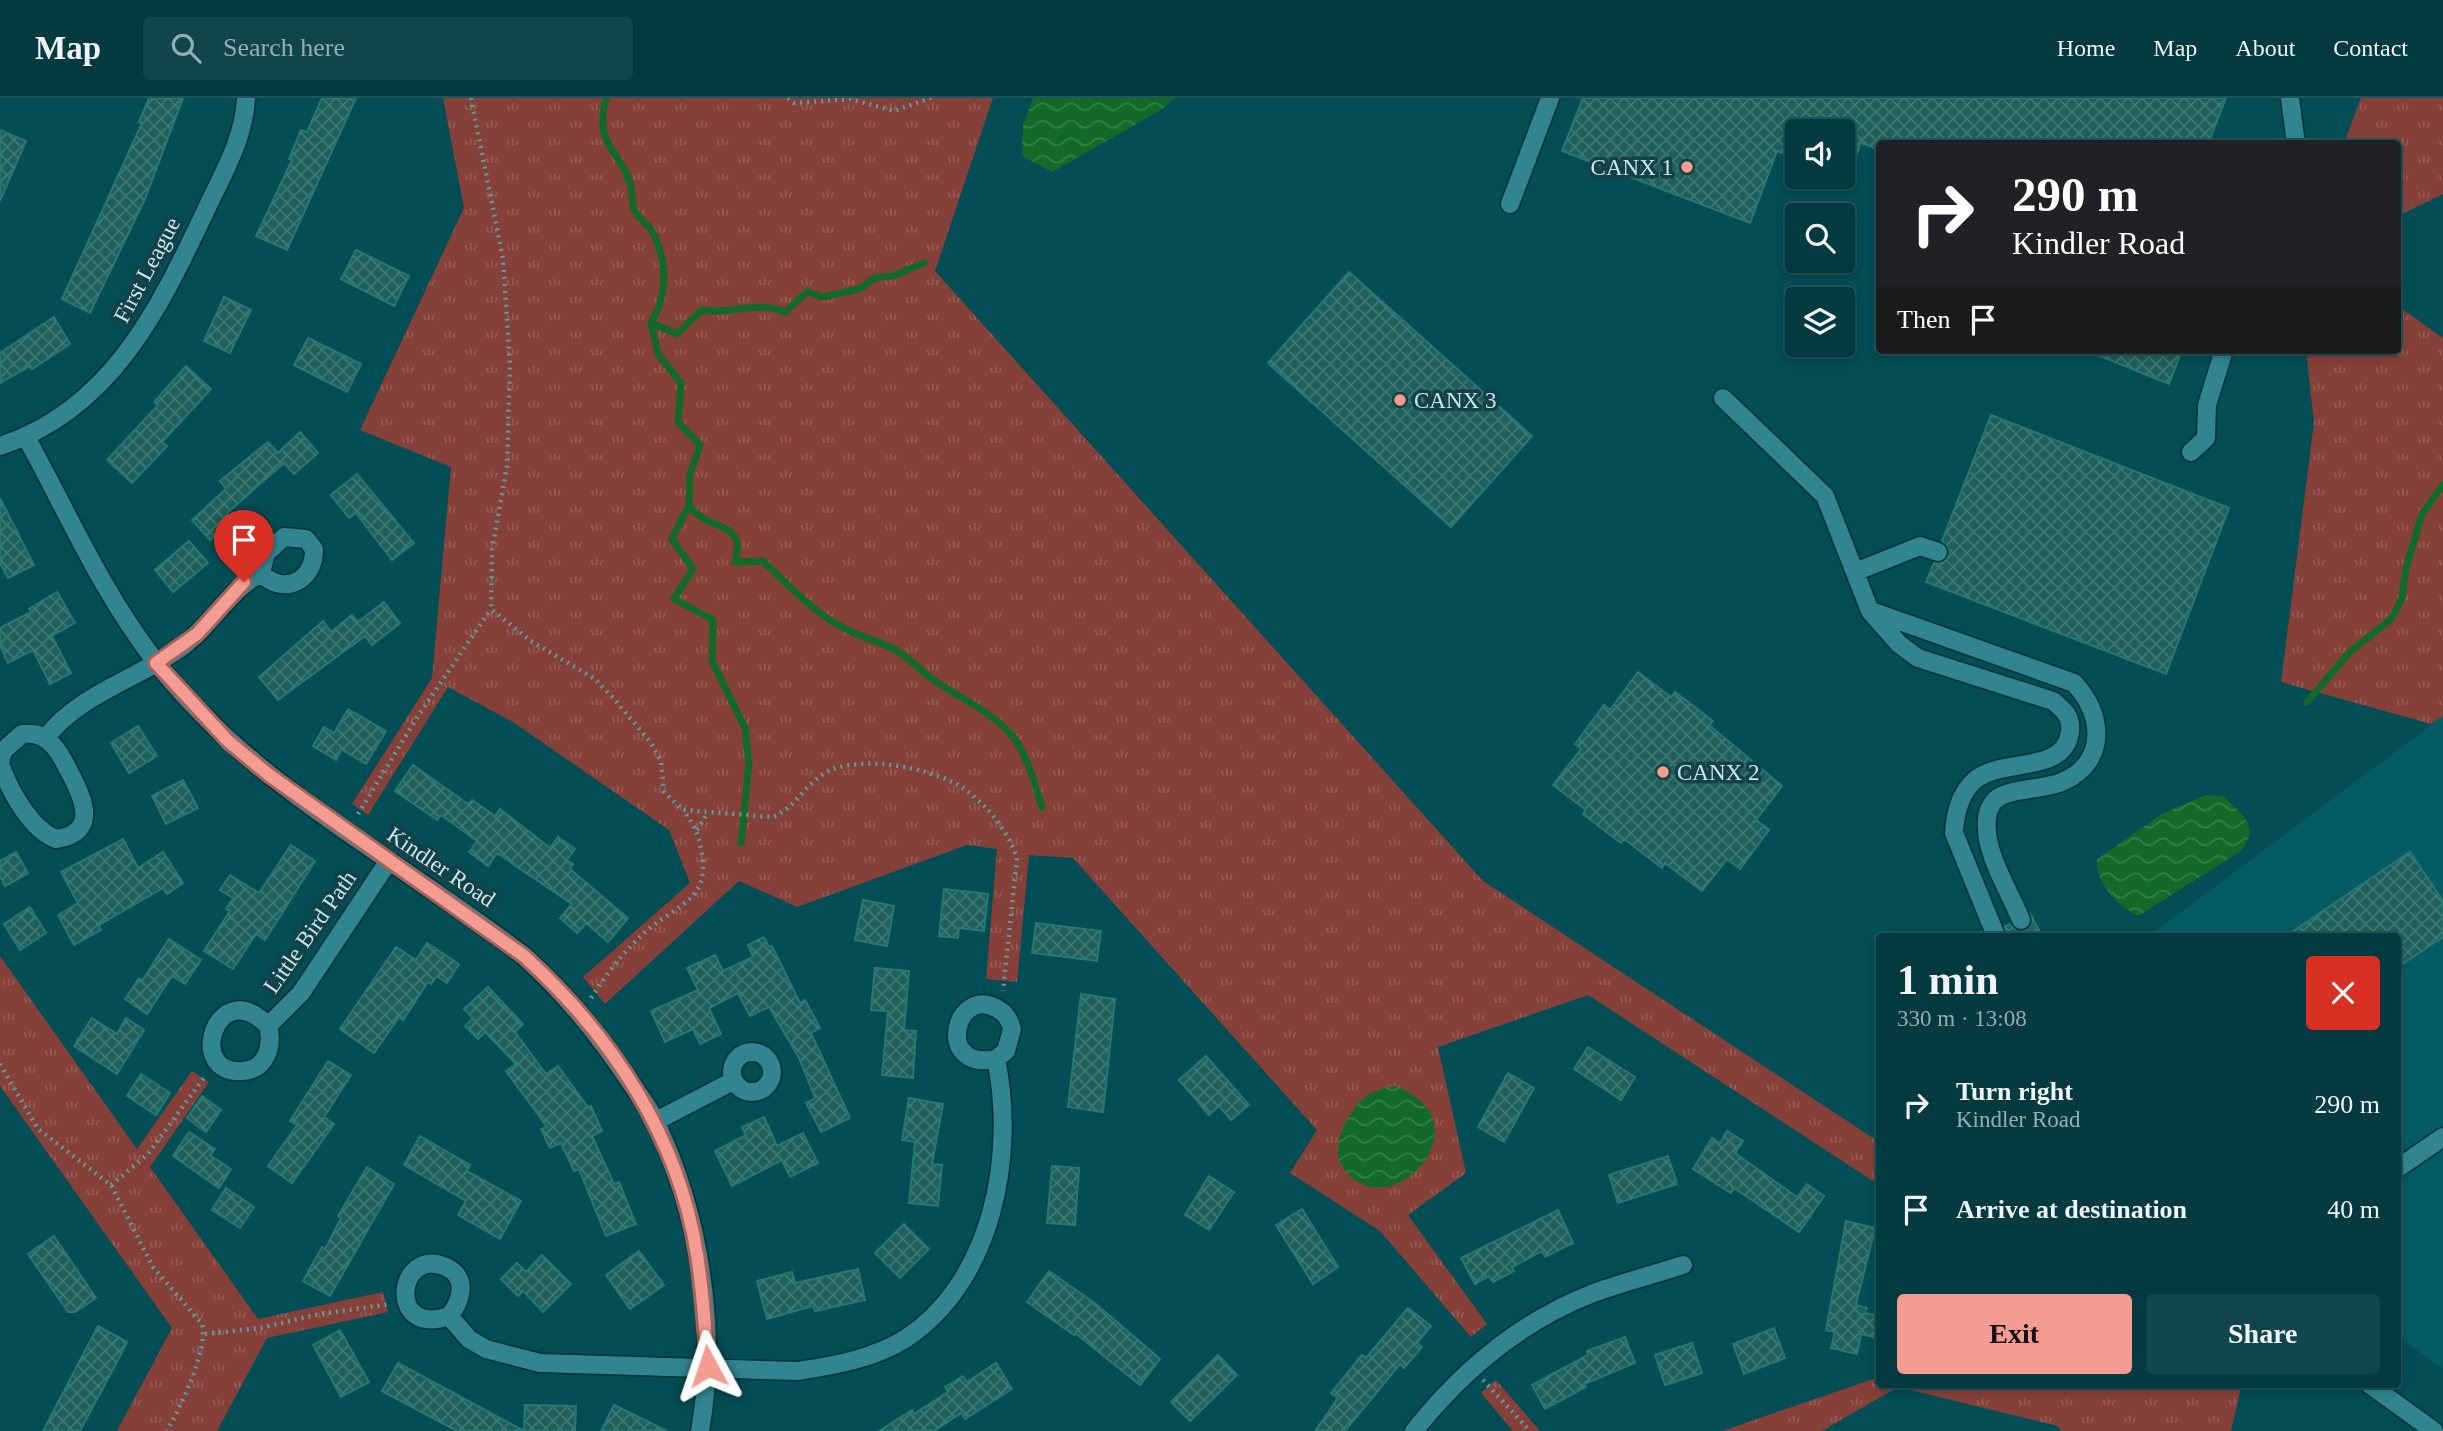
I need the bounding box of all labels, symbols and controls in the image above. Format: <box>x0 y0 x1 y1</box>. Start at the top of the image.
search box <box>143 17 633 80</box>
icon: search <box>167 29 205 67</box>
text: Map <box>35 30 101 66</box>
text: Search here <box>223 33 345 62</box>
text: Home <box>2057 35 2115 61</box>
text: Map <box>2153 35 2197 61</box>
text: About <box>2235 35 2295 61</box>
text: Contact <box>2333 35 2408 61</box>
map controls <box>1785 119 1855 357</box>
button: sound <box>1785 119 1855 189</box>
place label: CANX 1 <box>1591 155 1673 180</box>
marker: CANX 1 <box>1679 159 1695 175</box>
text: 290 m <box>2012 167 2139 222</box>
icon: right <box>1897 168 1988 259</box>
button: search <box>1785 203 1855 273</box>
street label: First League <box>109 213 185 327</box>
text: Kindler Road <box>2012 225 2185 261</box>
button: layers <box>1785 287 1855 357</box>
icon: arrive <box>1964 301 2002 339</box>
text: Then <box>1897 305 1950 334</box>
place label: CANX 3 <box>1414 388 1496 413</box>
marker: CANX 3 <box>1392 392 1408 408</box>
pin <box>214 510 274 582</box>
icon: arrive <box>225 521 263 559</box>
place label: CANX 2 <box>1677 760 1759 785</box>
marker: CANX 2 <box>1655 764 1671 780</box>
street label: Kindler Road <box>382 822 500 912</box>
street label: Little Bird Path <box>259 866 362 998</box>
button: close <box>2306 956 2380 1030</box>
text: 1 min <box>1897 957 1999 1003</box>
text: 330 m · 13:08 <box>1897 1006 2027 1031</box>
text: Turn right <box>1956 1077 2073 1106</box>
icon: right <box>1897 1086 1935 1124</box>
text: 290 m <box>2314 1090 2380 1119</box>
text: Kindler Road <box>1956 1107 2081 1132</box>
icon: arrive <box>1897 1191 1935 1229</box>
text: Arrive at destination <box>1956 1195 2187 1224</box>
text: 40 m <box>2327 1195 2380 1224</box>
button: Exit <box>1897 1294 2132 1374</box>
button: Share <box>2146 1294 2380 1374</box>
position arrow <box>671 1329 745 1403</box>

